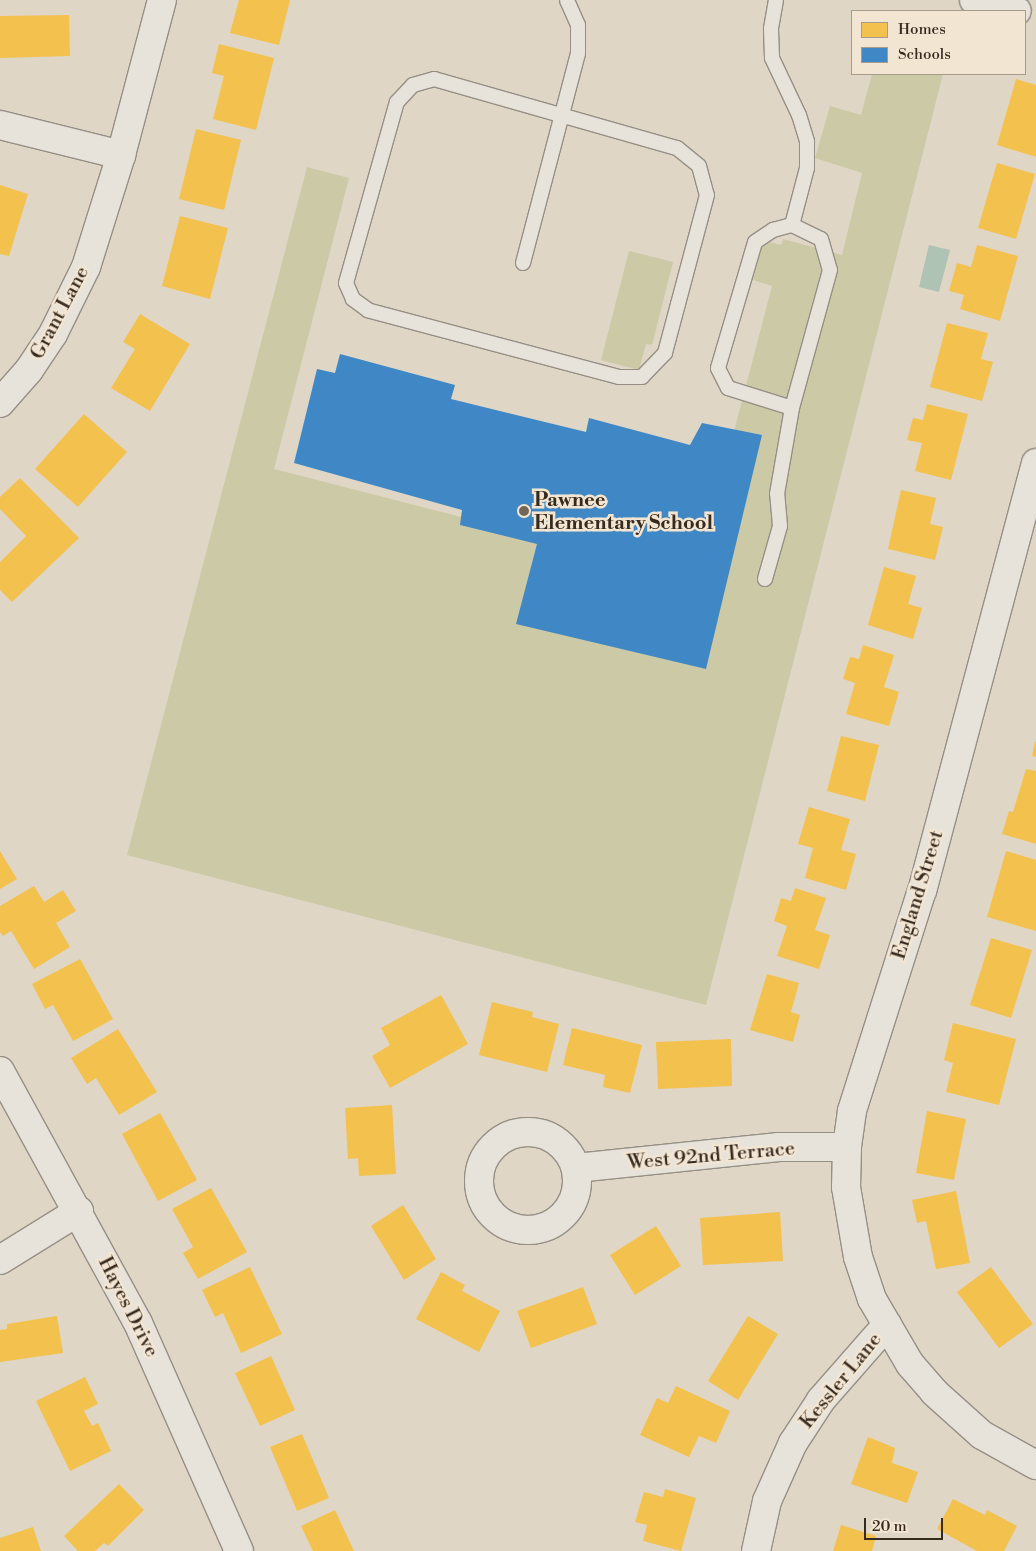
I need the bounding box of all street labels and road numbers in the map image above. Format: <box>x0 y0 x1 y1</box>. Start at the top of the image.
street label: Grant Lane <box>25 262 95 364</box>
street label: England Street <box>887 827 949 963</box>
street label: West 92nd Terrace <box>626 1137 796 1175</box>
street label: Hayes Drive <box>93 1253 163 1361</box>
street label: Kessler Lane <box>795 1328 887 1434</box>

